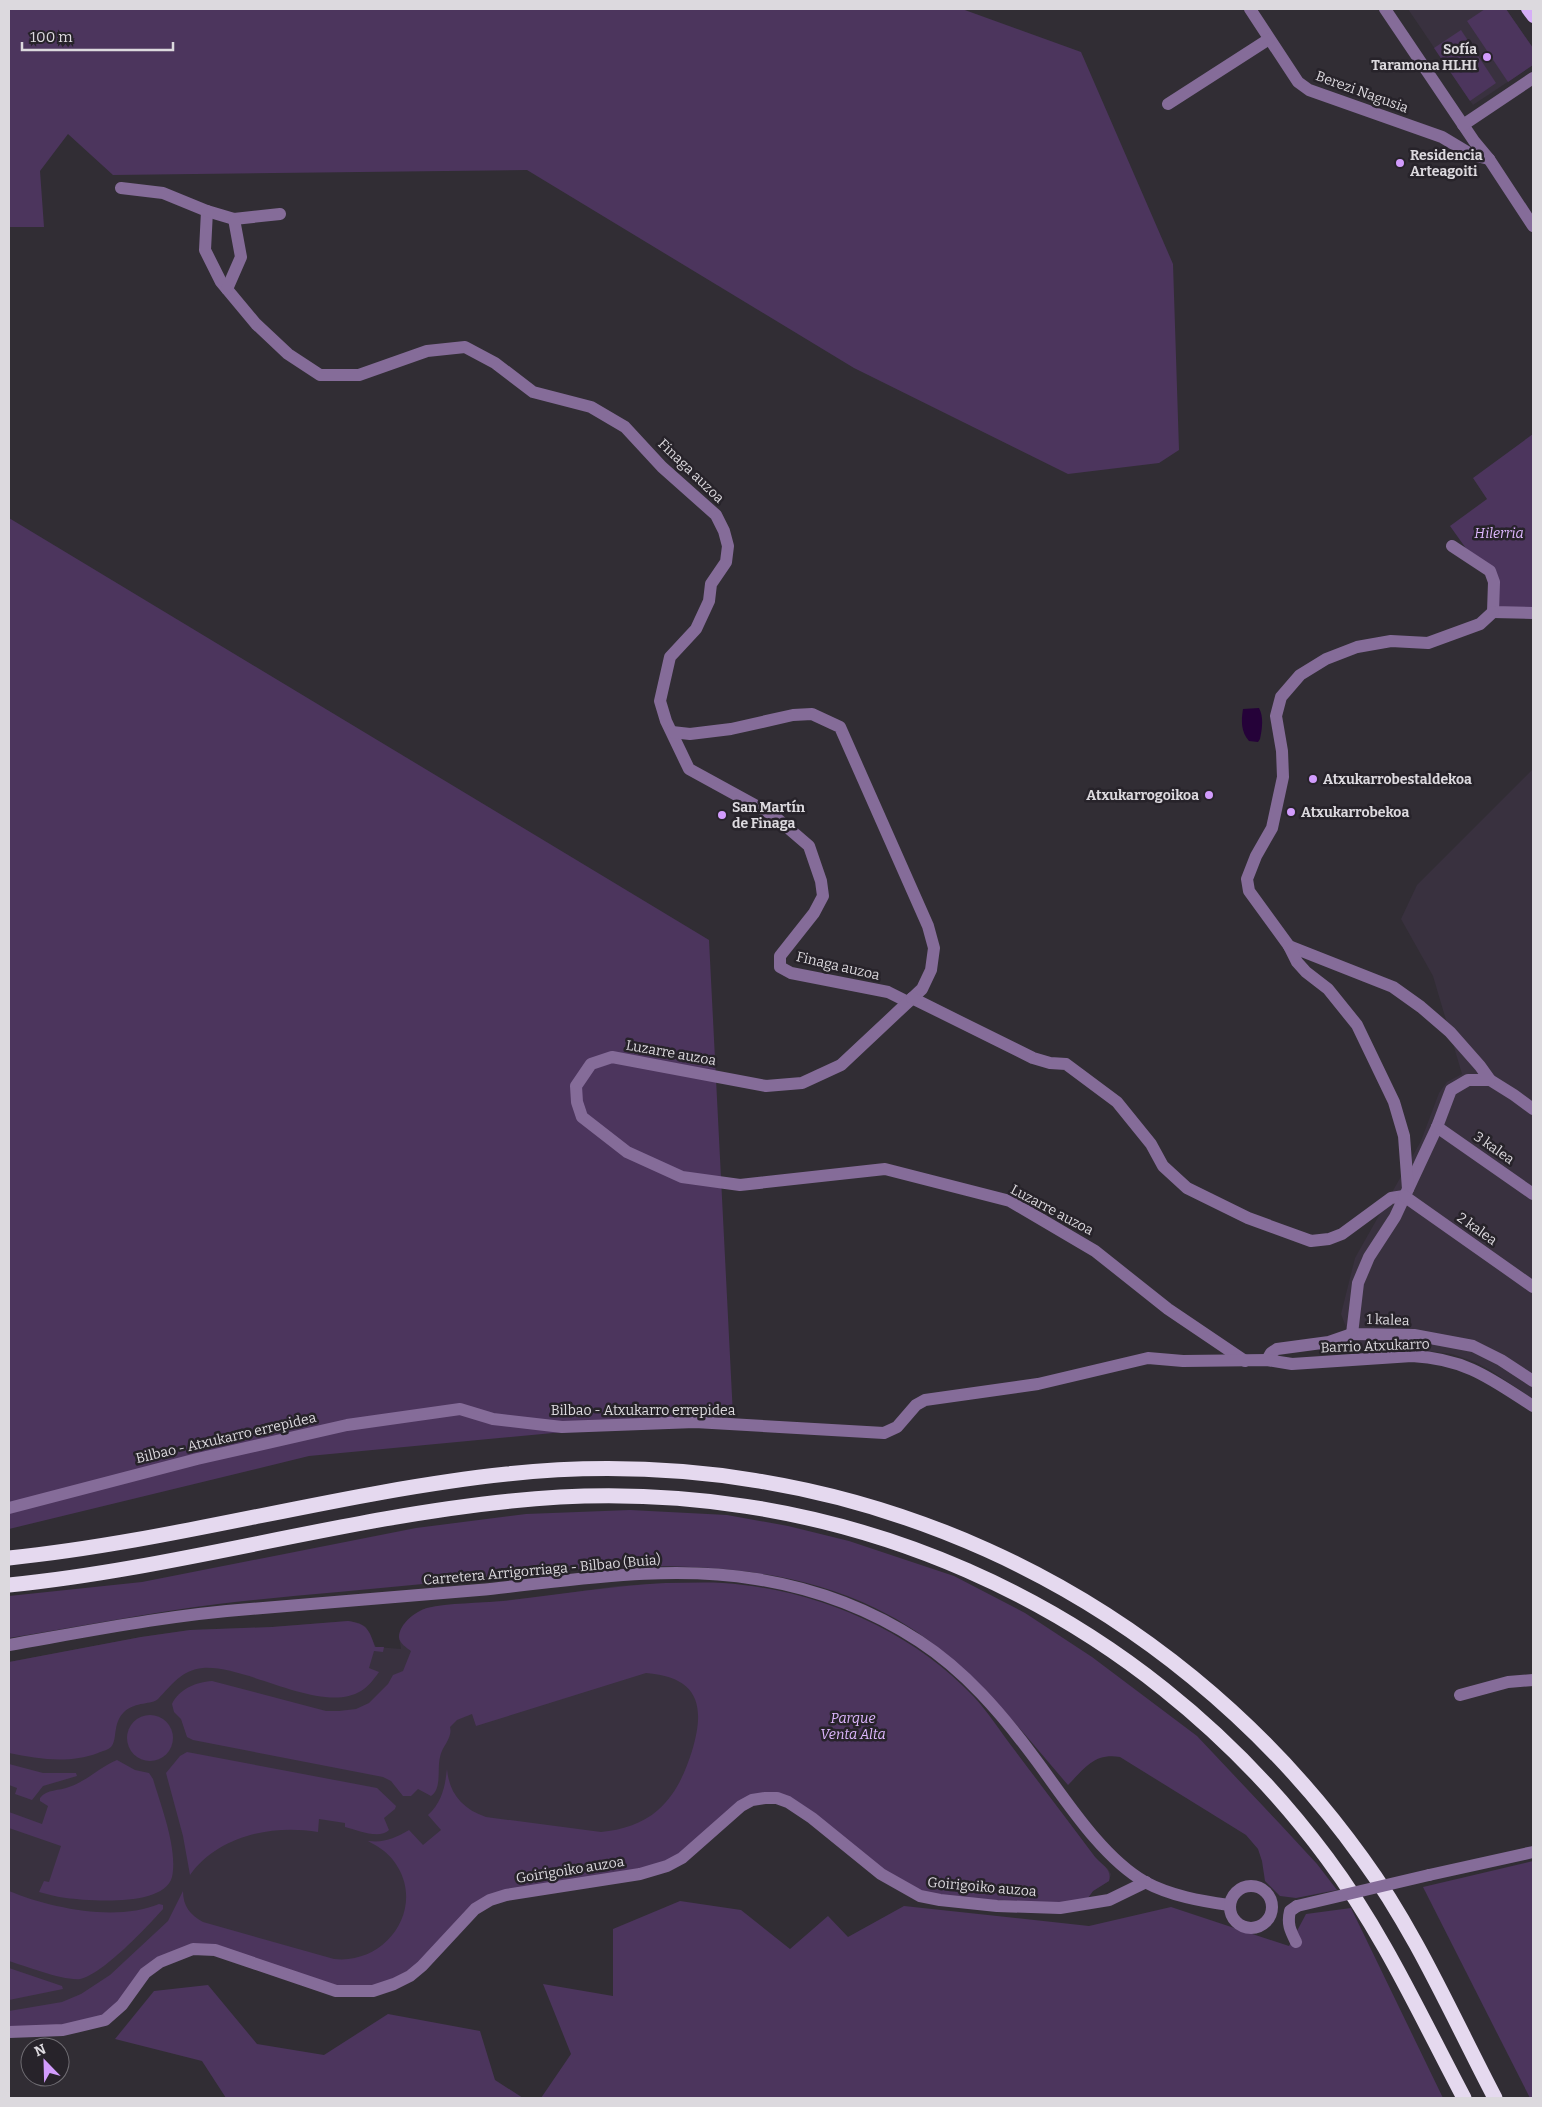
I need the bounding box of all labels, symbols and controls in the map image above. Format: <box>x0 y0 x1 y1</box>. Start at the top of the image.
scale bar <box>22 20 174 52</box>
text: 100 m <box>30 28 73 46</box>
place label: Sofía Taramona HLHI <box>1371 41 1477 74</box>
marker: Sofía Taramona HLHI <box>1481 51 1493 63</box>
street label: Berezi Nagusia <box>1313 67 1411 117</box>
place label: Residencia Arteagoiti <box>1410 147 1483 180</box>
marker: Residencia Arteagoiti <box>1394 157 1406 169</box>
street label: Finaga auzoa <box>654 435 728 507</box>
park label: Hilerria <box>1474 525 1524 542</box>
place label: Atxukarrobestaldekoa <box>1323 771 1472 788</box>
marker: Atxukarrobestaldekoa <box>1307 773 1319 785</box>
place label: Atxukarrogoikoa <box>1086 787 1199 804</box>
marker: Atxukarrogoikoa <box>1203 789 1215 801</box>
place label: San Martín de Finaga <box>732 799 805 832</box>
place label: Atxukarrobekoa <box>1301 804 1409 821</box>
marker: Atxukarrobekoa <box>1285 806 1297 818</box>
marker: San Martín de Finaga <box>716 809 728 821</box>
street label: Finaga auzoa <box>795 948 882 984</box>
street label: Luzarre auzoa <box>625 1037 718 1069</box>
street label: 3 kalea <box>1471 1128 1518 1168</box>
street label: Luzarre auzoa <box>1008 1181 1097 1239</box>
street label: 2 kalea <box>1454 1209 1501 1249</box>
street label: 1 kalea <box>1366 1311 1410 1329</box>
street label: Barrio Atxukarro <box>1320 1336 1430 1356</box>
street label: Bilbao - Atxukarro errepidea <box>551 1402 736 1419</box>
street label: Bilbao - Atxukarro errepidea <box>134 1409 318 1467</box>
street label: Carretera Arrigorriaga - Bilbao (Buia) <box>422 1551 662 1589</box>
park label: Parque Venta Alta <box>820 1710 886 1743</box>
street label: Goirigoiko auzoa <box>515 1853 626 1887</box>
street label: Goirigoiko auzoa <box>927 1874 1038 1900</box>
north arrow <box>20 2037 70 2087</box>
text: N <box>32 2040 49 2060</box>

